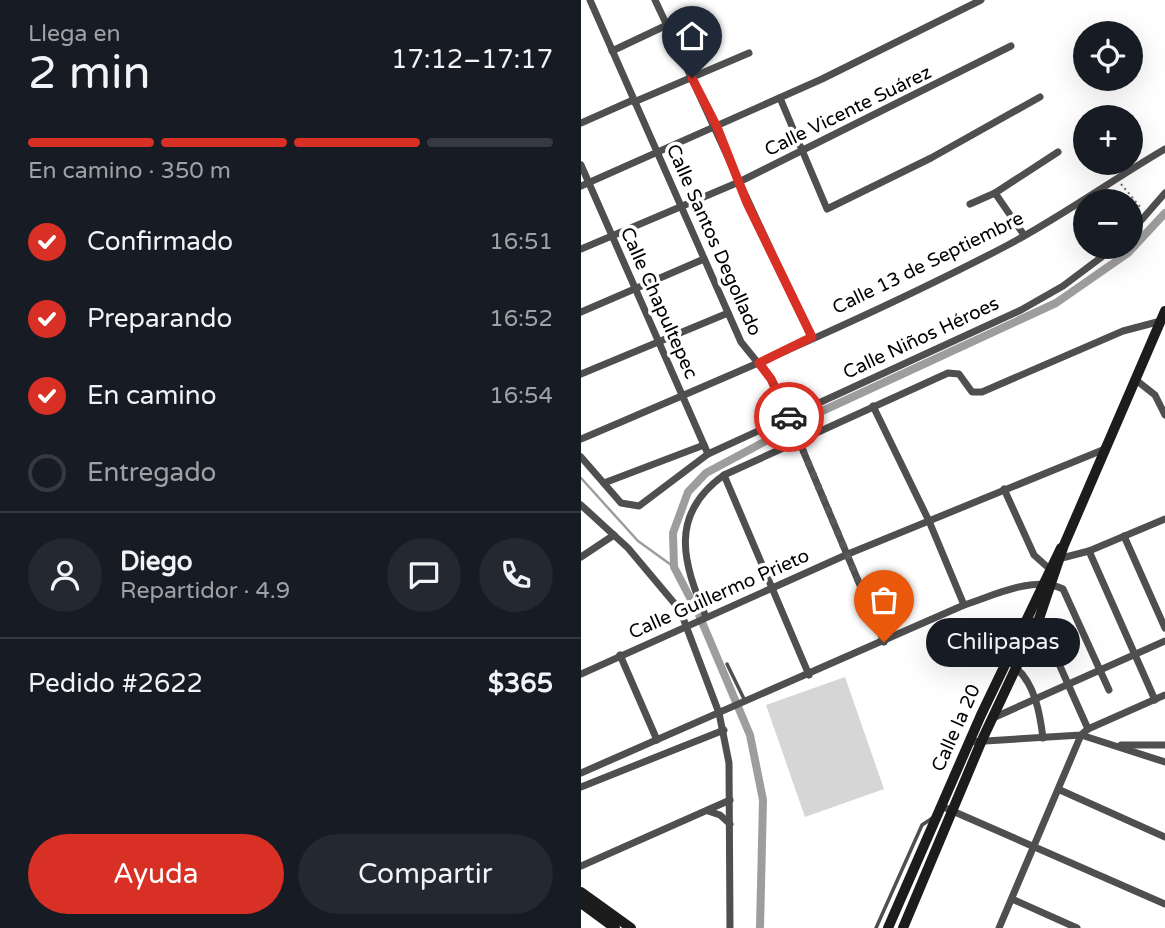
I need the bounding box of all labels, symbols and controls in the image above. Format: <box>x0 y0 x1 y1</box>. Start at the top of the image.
pin <box>662 6 722 78</box>
icon: home <box>673 17 711 55</box>
text: Llega en <box>28 20 120 48</box>
map controls <box>1073 21 1143 259</box>
button: locate <box>1073 21 1143 91</box>
text: 17:12–17:17 <box>391 44 553 75</box>
text: 2 min <box>28 46 151 101</box>
street label: Calle Vicente Suárez <box>761 61 935 161</box>
button: + <box>1073 105 1143 175</box>
street label: Calle Santos Degollado <box>662 141 766 339</box>
text: En camino · 350 m <box>28 157 231 185</box>
button: − <box>1073 189 1143 259</box>
street label: Calle 13 de Septiembre <box>829 207 1027 319</box>
icon: check <box>28 223 66 261</box>
street label: Calle Chapultepec <box>616 224 702 382</box>
text: Confirmado <box>87 226 233 257</box>
text: 16:51 <box>489 228 553 256</box>
street label: Calle Niños Héroes <box>840 292 1002 384</box>
icon: check <box>28 300 66 338</box>
text: Preparando <box>87 303 232 334</box>
text: 16:52 <box>489 305 553 333</box>
icon: check <box>28 377 66 415</box>
text: En camino <box>87 380 216 411</box>
text: 16:54 <box>489 382 553 410</box>
courier <box>754 382 824 452</box>
icon: car <box>770 398 808 436</box>
text: Entregado <box>87 457 216 488</box>
button: person <box>28 538 102 612</box>
button: chat <box>387 538 461 612</box>
button: phone <box>479 538 553 612</box>
street label: Calle Guillermo Prieto <box>625 544 813 644</box>
text: Diego <box>120 546 193 577</box>
pin <box>854 570 914 642</box>
text: Repartidor · 4.9 <box>120 577 290 605</box>
icon: bag <box>865 581 903 619</box>
callout: Chilipapas <box>926 618 1080 666</box>
text: Chilipapas <box>946 628 1060 656</box>
text: Pedido #2622 <box>28 668 203 699</box>
text: $365 <box>488 668 553 699</box>
street label: Calle la 20 <box>927 681 985 775</box>
button: Ayuda <box>28 834 284 914</box>
button: Compartir <box>298 834 553 914</box>

